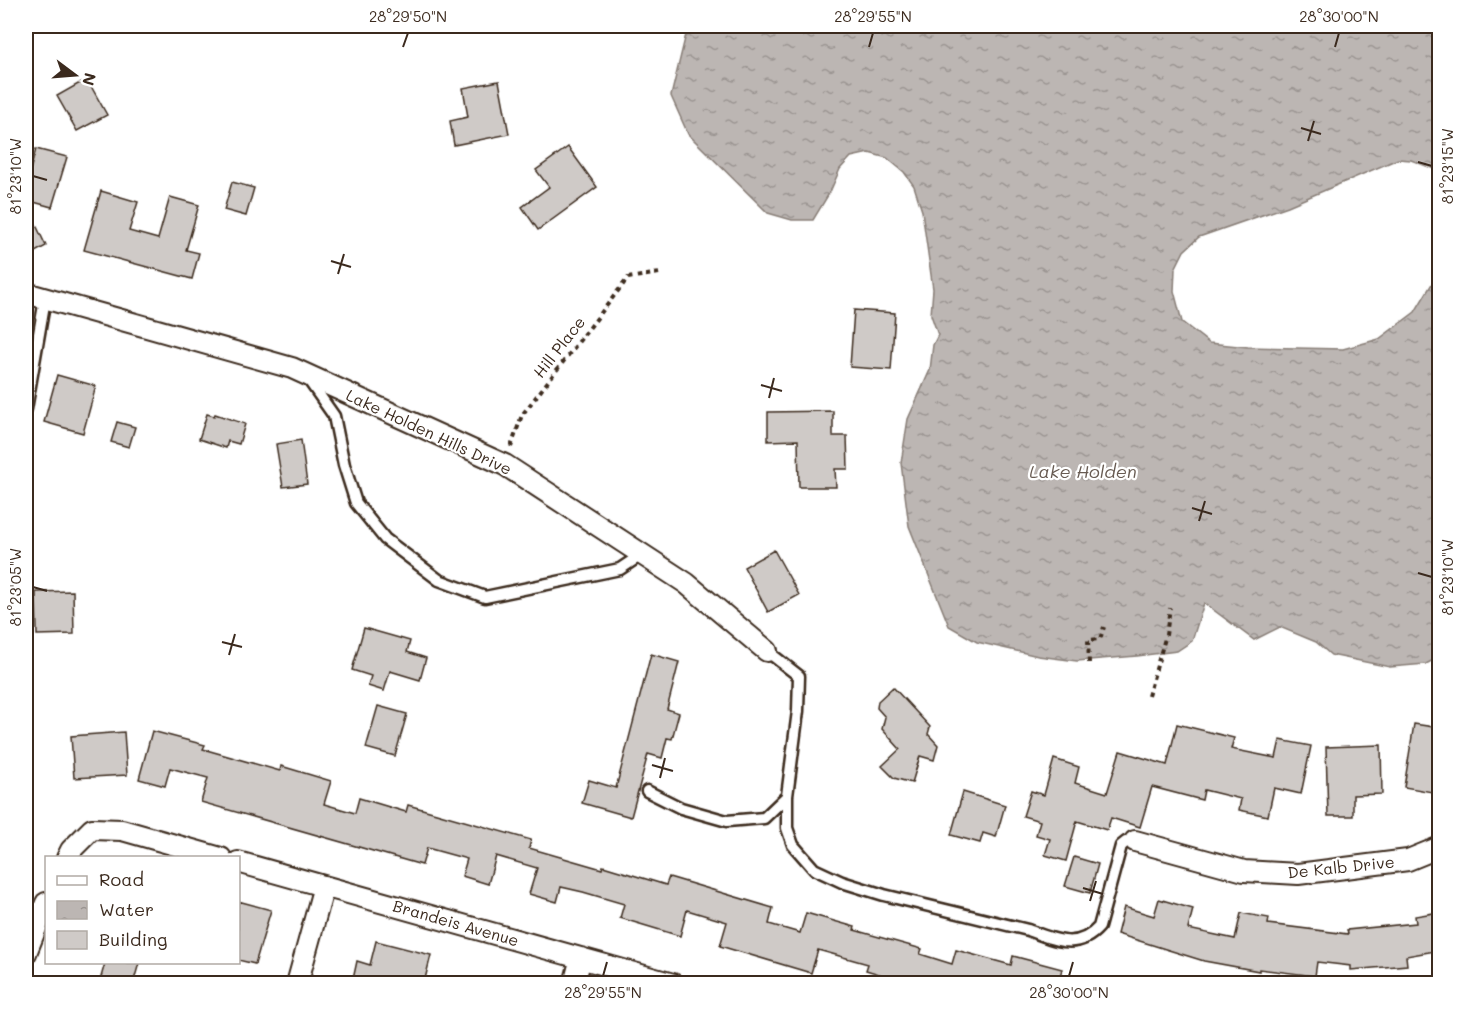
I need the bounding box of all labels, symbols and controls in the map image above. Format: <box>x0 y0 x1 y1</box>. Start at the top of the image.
text: 28°29'50"N <box>369 6 447 26</box>
text: 28°29'55"N <box>834 6 912 26</box>
text: 28°30'00"N <box>1299 6 1379 26</box>
north arrow <box>45 45 105 105</box>
text: N <box>78 71 102 88</box>
text: 81°23'15"W <box>1437 128 1457 204</box>
text: 81°23'10"W <box>5 138 25 214</box>
street label: Hill Place <box>528 312 589 382</box>
street label: Lake Holden Hills Drive <box>343 384 515 479</box>
water label: Lake Holden <box>1029 459 1137 483</box>
text: 81°23'10"W <box>1437 539 1457 615</box>
text: 81°23'05"W <box>5 548 25 626</box>
street label: De Kalb Drive <box>1286 850 1395 883</box>
legend <box>45 856 240 964</box>
text: Road <box>99 867 144 891</box>
street label: Brandeis Avenue <box>391 895 522 951</box>
text: Water <box>99 897 154 921</box>
text: Building <box>99 927 167 951</box>
text: 28°29'55"N <box>564 982 642 1002</box>
text: 28°30'00"N <box>1029 982 1109 1002</box>

